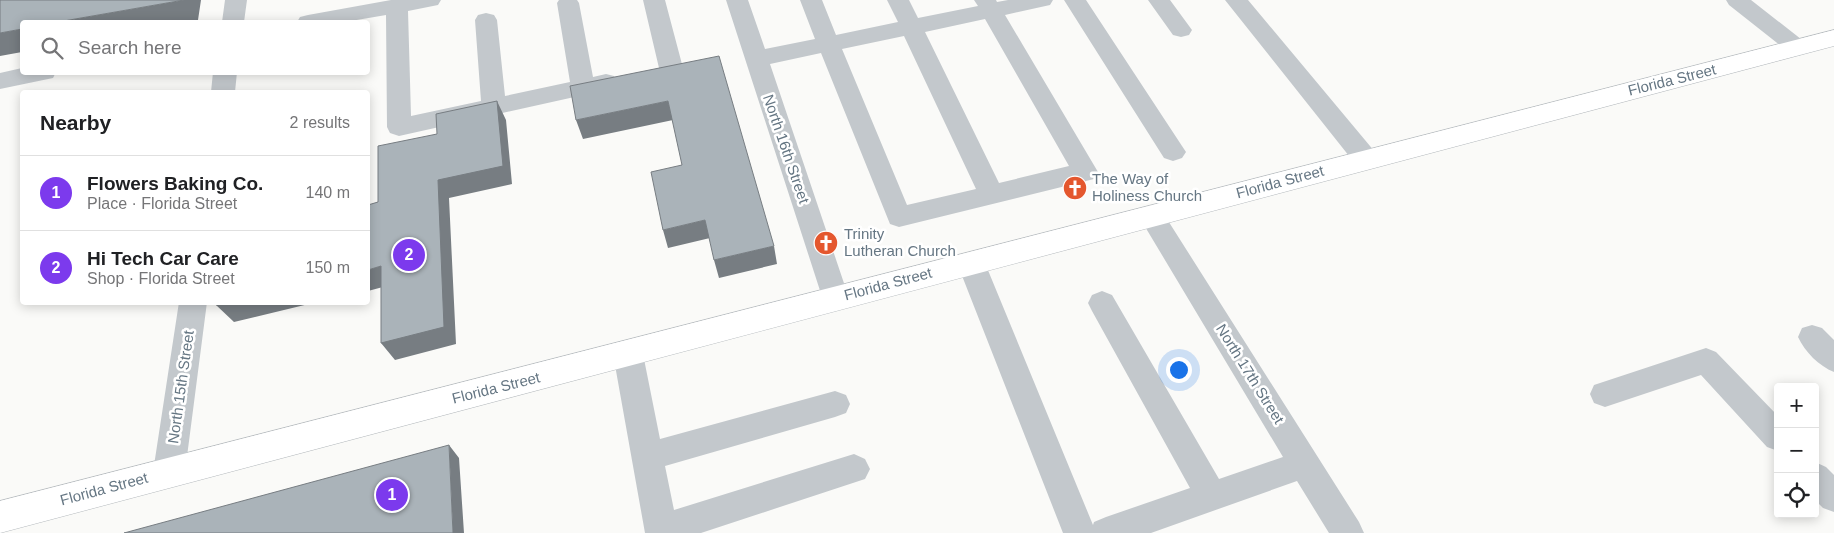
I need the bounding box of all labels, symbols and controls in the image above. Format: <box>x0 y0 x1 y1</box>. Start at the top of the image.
search box <box>20 20 370 75</box>
icon: search <box>38 34 66 62</box>
text: Search here <box>78 37 182 58</box>
street label: Florida Street <box>1626 60 1718 99</box>
street label: North 16th Street <box>760 92 813 206</box>
text: Nearby <box>40 111 111 134</box>
text: 2 results <box>290 114 350 131</box>
street label: Florida Street <box>1234 161 1326 201</box>
place label: The Way of Holiness Church <box>1092 170 1202 204</box>
text: Flowers Baking Co. <box>87 173 263 194</box>
church icon: The Way of Holiness Church <box>1062 175 1088 201</box>
text: 1 <box>52 184 60 201</box>
text: 140 m <box>306 184 350 201</box>
text: Place · Florida Street <box>87 195 237 212</box>
place label: Trinity Lutheran Church <box>844 225 956 259</box>
church icon: Trinity Lutheran Church <box>813 230 839 256</box>
pin: 2 <box>393 236 425 274</box>
text: Hi Tech Car Care <box>87 248 239 269</box>
text: 2 <box>52 259 60 276</box>
text: 150 m <box>306 259 350 276</box>
street label: Florida Street <box>842 263 934 303</box>
text: Shop · Florida Street <box>87 270 235 287</box>
street label: North 17th Street <box>1213 321 1288 427</box>
street label: North 15th Street <box>164 328 197 445</box>
your location <box>1166 357 1192 383</box>
street label: Florida Street <box>450 368 542 407</box>
map controls <box>1774 383 1819 518</box>
button: + <box>1774 383 1819 428</box>
button: − <box>1774 428 1819 473</box>
street label: Florida Street <box>58 468 150 508</box>
button: locate <box>1774 473 1819 518</box>
pin: 1 <box>376 476 408 514</box>

